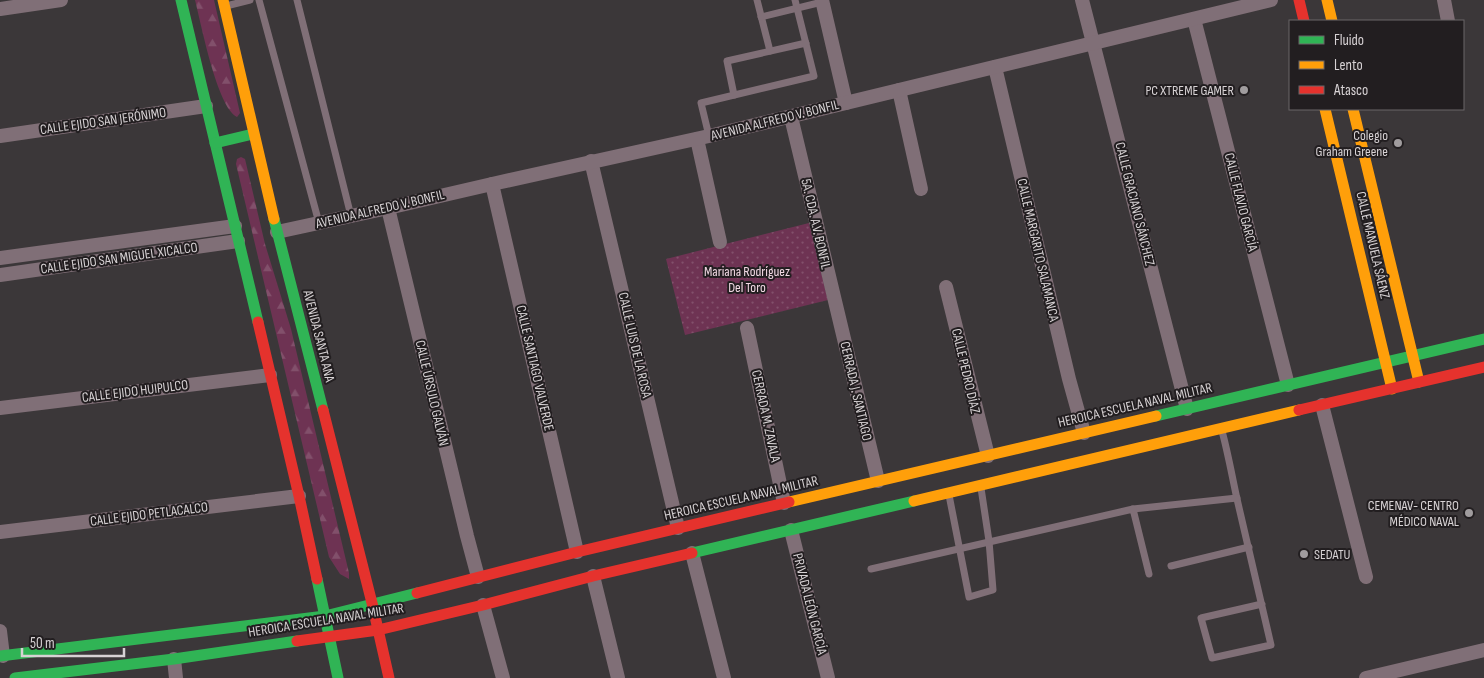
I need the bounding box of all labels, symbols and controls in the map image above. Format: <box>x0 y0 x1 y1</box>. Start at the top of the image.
legend <box>1289 20 1464 110</box>
text: Fluido <box>1334 31 1364 50</box>
text: Lento <box>1334 56 1363 75</box>
text: Atasco <box>1333 81 1368 100</box>
place label: PC XTREME GAMER <box>1145 82 1235 99</box>
marker: PC XTREME GAMER <box>1238 84 1250 96</box>
street label: AVENIDA ALFREDO V. BONFIL <box>708 96 841 144</box>
street label: CALLE EJIDO SAN JERÓNIMO <box>39 104 167 138</box>
place label: Colegio Graham Greene <box>1316 127 1388 160</box>
marker: Colegio Graham Greene <box>1392 137 1404 149</box>
street label: CALLE GRACIANO SÁNCHEZ <box>1111 140 1159 268</box>
street label: CALLE FLAVIO GARCÍA <box>1221 151 1262 254</box>
street label: 5A. CDA. A.V. BONFIL <box>797 177 835 271</box>
street label: CALLE MARGARITO SALAMANCA <box>1013 177 1063 324</box>
street label: AVENIDA ALFREDO V. BONFIL <box>313 186 446 232</box>
street label: CALLE MANUELA SÁENZ <box>1352 190 1394 300</box>
street label: CALLE EJIDO SAN MIGUEL XICALCO <box>39 239 199 277</box>
park label: Mariana Rodríguez Del Toro <box>704 263 790 296</box>
street label: AVENIDA SANTA ANA <box>299 287 339 385</box>
street label: CALLE LUIS DE LA ROSA <box>615 291 656 400</box>
street label: CALLE SANTIAGO VALVERDE <box>512 304 558 433</box>
street label: CALLE PEDRO DÍAZ <box>948 327 984 415</box>
street label: CALLE ÚRSULO GALVÁN <box>412 338 452 448</box>
street label: CERRADA J. SANTIAGO <box>836 340 876 442</box>
street label: CERRADA M. ZAVALA <box>748 368 784 465</box>
street label: CALLE EJIDO HUIPULCO <box>81 376 189 406</box>
street label: HEROICA ESCUELA NAVAL MILITAR <box>1056 379 1214 431</box>
street label: HEROICA ESCUELA NAVAL MILITAR <box>662 472 820 524</box>
place label: CEMENAV- CENTRO MÉDICO NAVAL <box>1368 497 1459 530</box>
street label: CALLE EJIDO PETLACALCO <box>89 498 209 530</box>
marker: CEMENAV- CENTRO MÉDICO NAVAL <box>1463 507 1475 519</box>
place label: SEDATU <box>1314 546 1351 563</box>
marker: SEDATU <box>1298 548 1310 560</box>
street label: PRIVADA LEÓN GARCÍA <box>789 551 831 657</box>
street label: HEROICA ESCUELA NAVAL MILITAR <box>247 599 406 641</box>
scale bar <box>22 626 125 658</box>
text: 50 m <box>30 634 55 653</box>

